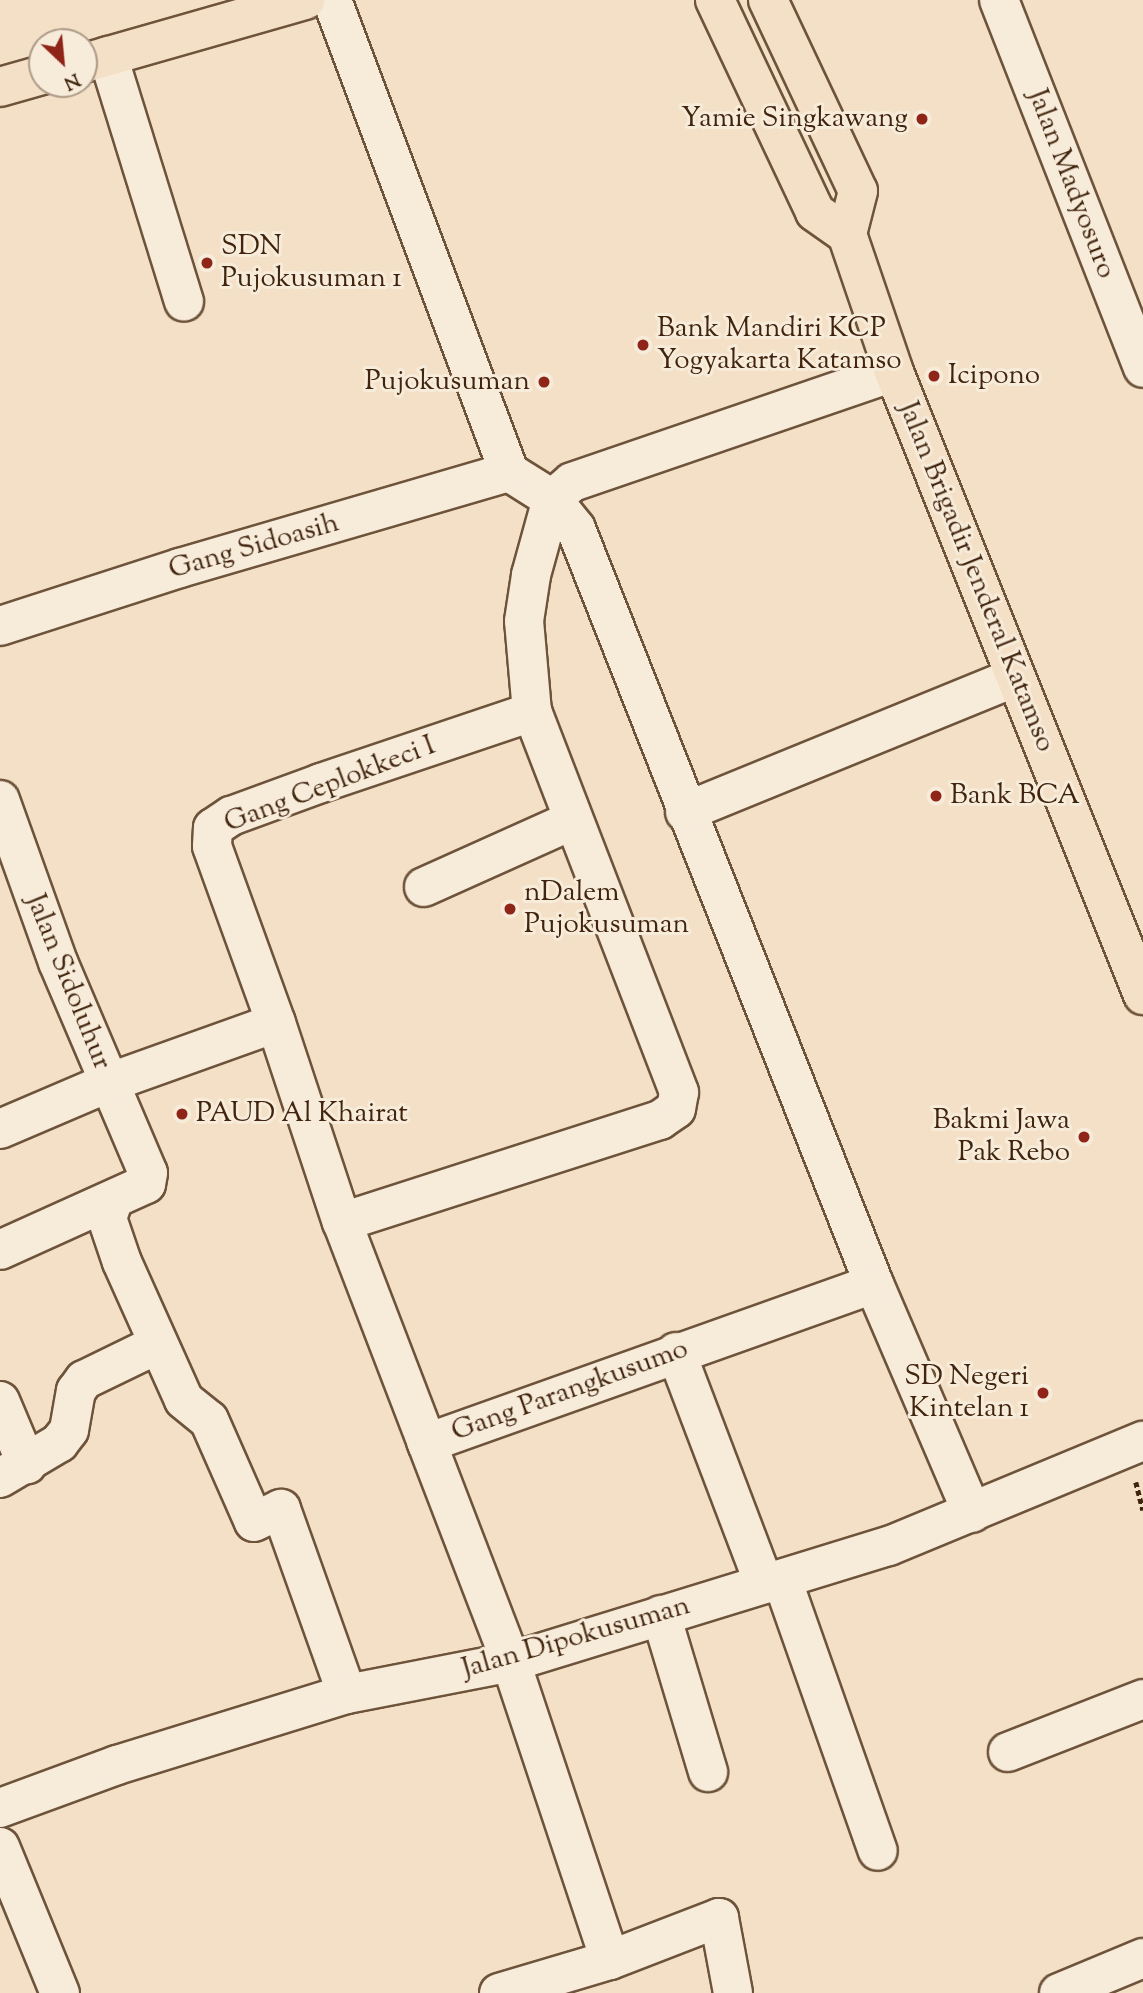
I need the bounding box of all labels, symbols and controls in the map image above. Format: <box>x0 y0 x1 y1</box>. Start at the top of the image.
north arrow <box>28 28 98 98</box>
text: N <box>59 65 84 96</box>
street label: Jalan Madyosuro <box>1020 85 1122 283</box>
place label: Yamie Singkawang <box>681 102 908 136</box>
marker: Yamie Singkawang <box>914 111 930 127</box>
place label: SDN Pujokusuman 1 <box>221 230 402 296</box>
marker: SDN Pujokusuman 1 <box>199 255 215 271</box>
place label: Bank Mandiri KCP Yogyakarta Katamso <box>657 312 902 378</box>
marker: Bank Mandiri KCP Yogyakarta Katamso <box>635 337 651 353</box>
place label: Icipono <box>948 359 1040 393</box>
place label: Pujokusuman <box>365 365 530 399</box>
marker: Icipono <box>926 368 942 384</box>
marker: Pujokusuman <box>536 374 552 390</box>
street label: Jalan Brigadir Jenderal Katamso <box>890 397 1062 757</box>
street label: Gang Sidoasih <box>165 507 343 587</box>
street label: Gang Ceplokkeci I <box>220 729 440 841</box>
place label: Bank BCA <box>950 779 1080 813</box>
marker: Bank BCA <box>928 788 944 804</box>
place label: nDalem Pujokusuman <box>524 876 689 942</box>
street label: Jalan Sidoluhur <box>18 890 118 1074</box>
marker: nDalem Pujokusuman <box>502 901 518 917</box>
place label: PAUD Al Khairat <box>196 1097 408 1131</box>
place label: Bakmi Jawa Pak Rebo <box>933 1104 1070 1170</box>
marker: PAUD Al Khairat <box>174 1106 190 1122</box>
marker: Bakmi Jawa Pak Rebo <box>1076 1129 1092 1145</box>
street label: Gang Parangkusumo <box>447 1333 693 1449</box>
place label: SD Negeri Kintelan 1 <box>904 1360 1029 1426</box>
marker: SD Negeri Kintelan 1 <box>1035 1385 1051 1401</box>
street label: Jalan Dipokusuman <box>458 1589 694 1687</box>

